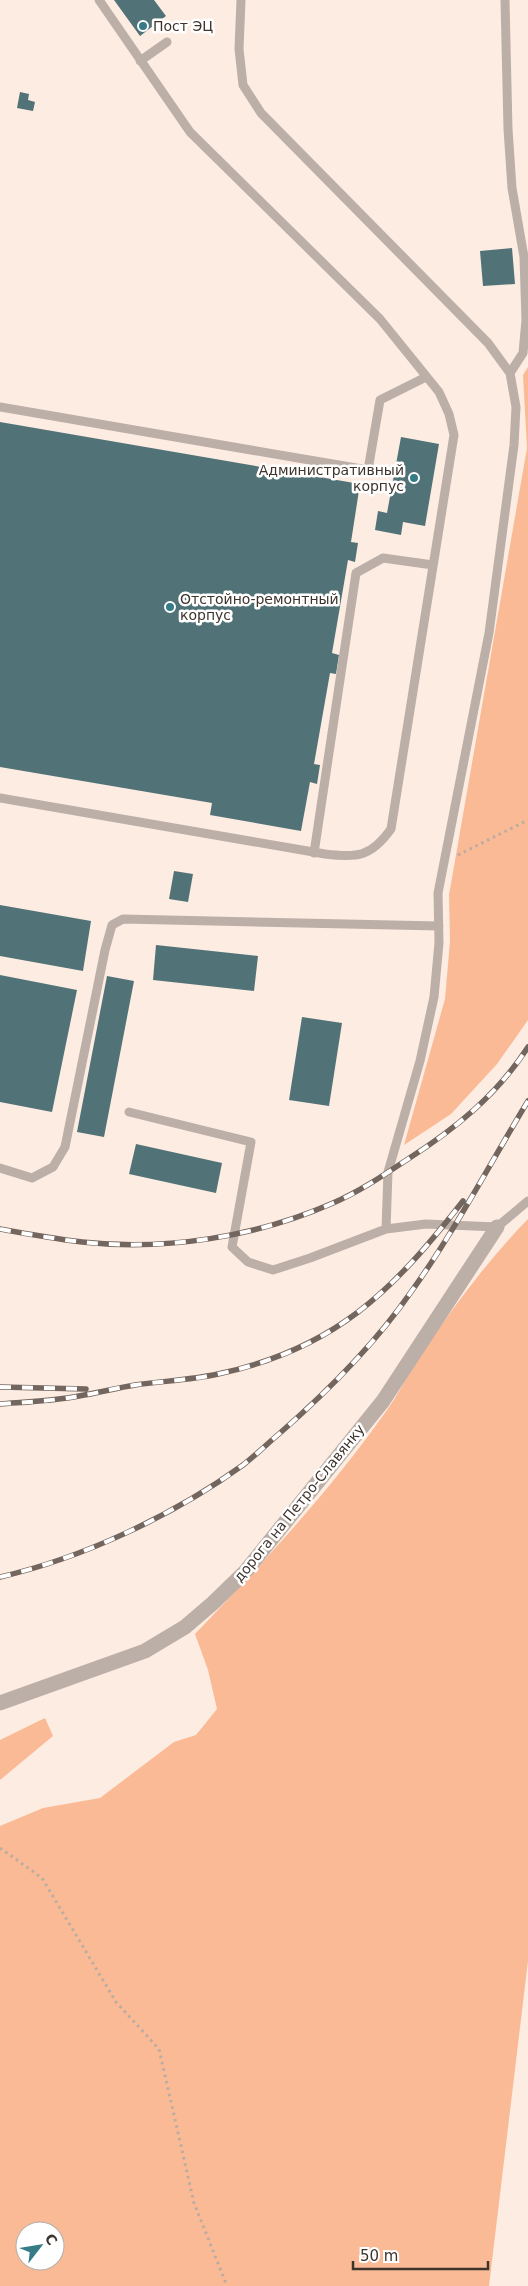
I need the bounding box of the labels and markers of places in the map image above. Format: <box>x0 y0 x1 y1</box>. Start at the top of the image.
place label: Пост ЭЦ <box>153 18 213 34</box>
marker: Пост ЭЦ <box>137 20 149 32</box>
place label: Административный корпус <box>259 462 404 494</box>
marker: Административный корпус <box>408 472 420 484</box>
place label: Отстойно-ремонтный корпус <box>180 591 339 623</box>
marker: Отстойно-ремонтный корпус <box>164 601 176 613</box>

